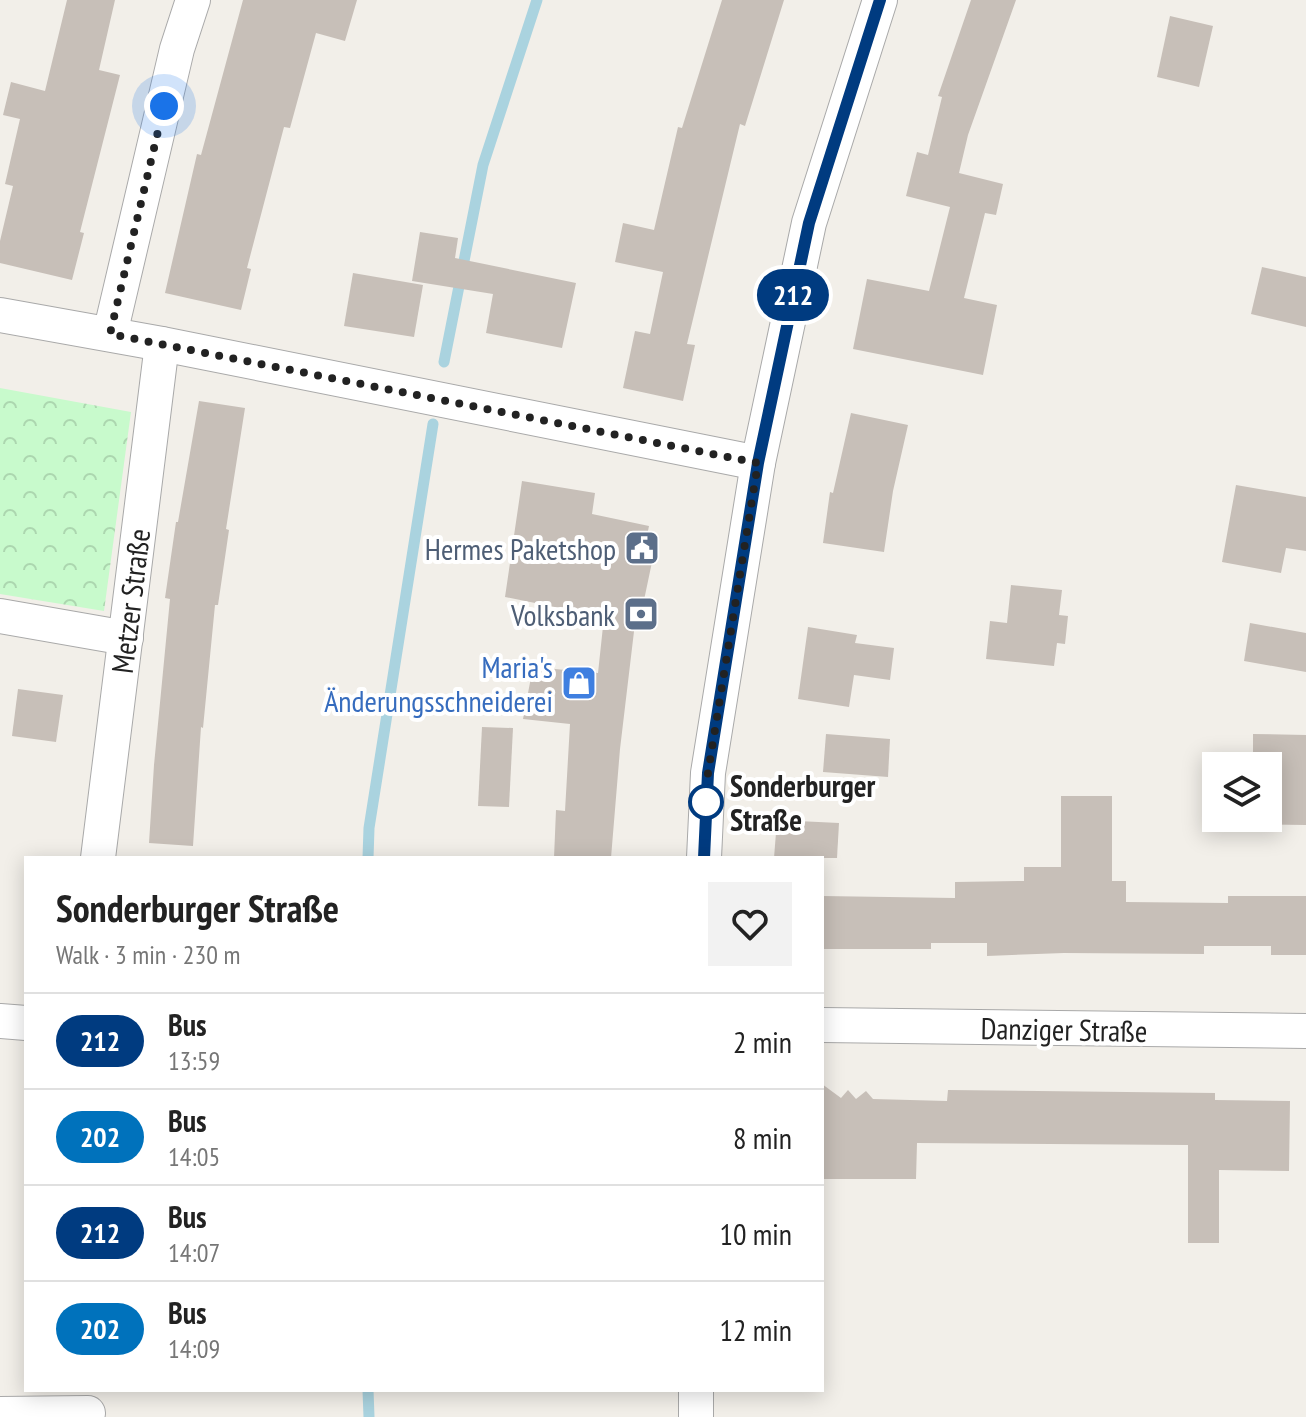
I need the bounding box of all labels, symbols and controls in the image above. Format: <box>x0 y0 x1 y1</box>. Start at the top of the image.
your location <box>144 86 184 126</box>
line badge: 212 <box>747 269 839 321</box>
text: 212 <box>773 276 813 313</box>
street label: Metzer Straße <box>102 526 158 676</box>
place label: Hermes Paketshop <box>425 529 616 568</box>
public building icon: Hermes Paketshop <box>623 529 661 567</box>
place label: Volksbank <box>510 595 615 634</box>
bank icon: Volksbank <box>622 595 660 633</box>
place label: Maria's Änderungsschneiderei <box>324 647 553 720</box>
shop icon: Maria's Änderungsschneiderei <box>560 664 598 702</box>
map controls <box>1202 752 1282 832</box>
button: layers <box>1202 752 1282 832</box>
place label: Sonderburger Straße <box>730 766 876 839</box>
marker: Sonderburger Straße <box>689 785 723 819</box>
button: heart <box>708 882 792 966</box>
text: Sonderburger Straße <box>56 883 339 932</box>
text: Walk · 3 min · 230 m <box>56 938 240 971</box>
text: Bus <box>168 1005 207 1044</box>
street label: Danziger Straße <box>980 1008 1148 1050</box>
text: 212 <box>80 1022 120 1059</box>
text: 2 min <box>733 1022 792 1061</box>
text: 13:59 <box>168 1044 220 1077</box>
text: Bus <box>168 1101 207 1140</box>
text: 202 <box>80 1118 120 1155</box>
text: 8 min <box>733 1118 792 1157</box>
text: 14:05 <box>168 1140 220 1173</box>
text: Bus <box>168 1197 207 1236</box>
text: 212 <box>80 1214 120 1251</box>
text: 10 min <box>719 1214 792 1253</box>
text: 14:07 <box>168 1236 220 1269</box>
text: Bus <box>168 1293 207 1332</box>
text: 202 <box>80 1310 120 1347</box>
text: 12 min <box>719 1310 792 1349</box>
text: 14:09 <box>168 1332 220 1365</box>

